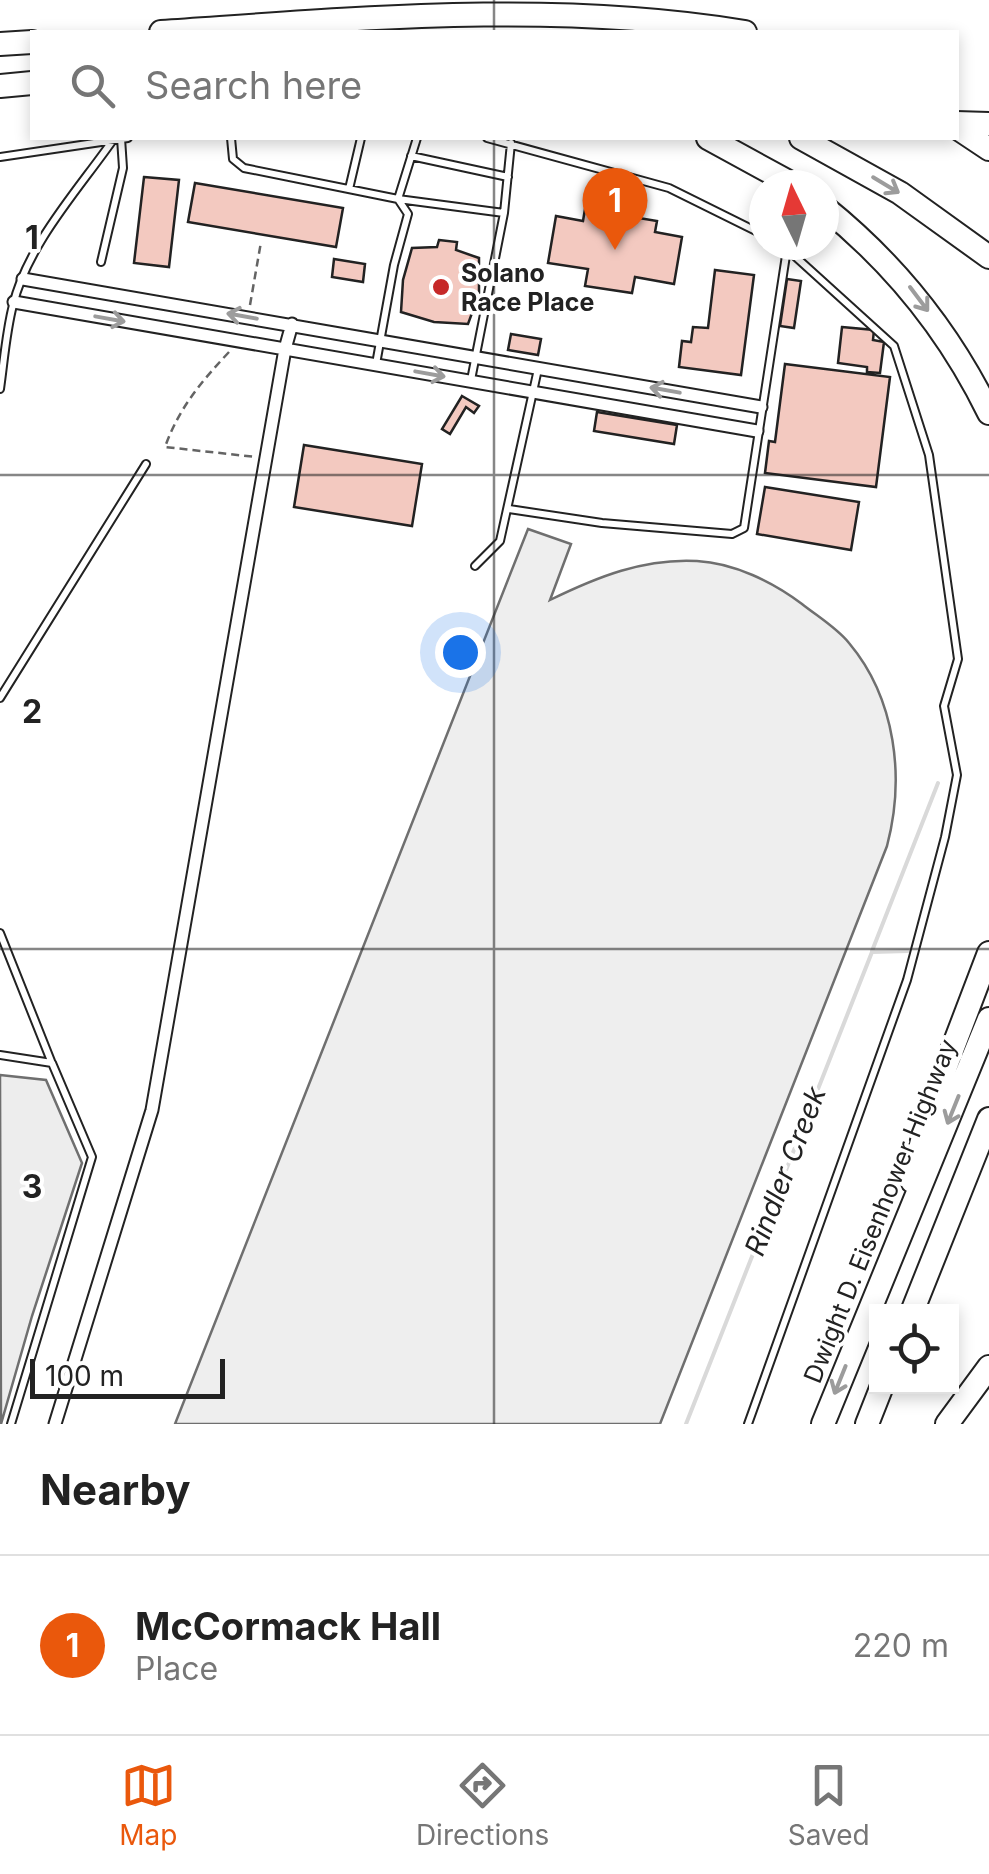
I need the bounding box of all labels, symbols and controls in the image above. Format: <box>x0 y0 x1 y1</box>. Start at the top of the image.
search box <box>30 30 959 140</box>
icon: search <box>65 58 120 113</box>
text: Search here <box>145 62 362 108</box>
pin: 1 <box>582 168 648 250</box>
north arrow <box>749 170 839 260</box>
one-way arrow <box>871 175 900 195</box>
text: 1 <box>25 218 39 257</box>
place label: Solano Race Place <box>461 258 594 317</box>
marker: Solano Race Place <box>430 276 452 298</box>
one-way arrow <box>908 285 929 312</box>
one-way arrow <box>226 306 259 325</box>
one-way arrow <box>93 310 125 329</box>
one-way arrow <box>413 365 446 384</box>
one-way arrow <box>649 380 682 399</box>
your location <box>435 627 486 678</box>
text: 2 <box>22 692 42 731</box>
street label: Dwight D. Eisenhower Highway <box>797 1035 963 1387</box>
water label: Rindler Creek <box>737 1081 833 1260</box>
one-way arrow <box>943 1094 961 1125</box>
text: 3 <box>22 1167 42 1206</box>
map controls <box>869 1304 959 1394</box>
button: locate <box>869 1304 959 1394</box>
scale bar <box>30 1354 225 1398</box>
text: 100 m <box>45 1359 124 1393</box>
one-way arrow <box>830 1364 848 1395</box>
text: Nearby <box>40 1464 191 1515</box>
text: McCormack Hall <box>135 1603 441 1649</box>
text: 1 <box>66 1626 79 1665</box>
text: 220 m <box>853 1626 949 1665</box>
text: Place <box>135 1649 218 1688</box>
tab: Map <box>119 1758 177 1852</box>
tab: Directions <box>416 1758 549 1852</box>
tab: Saved <box>788 1758 870 1852</box>

